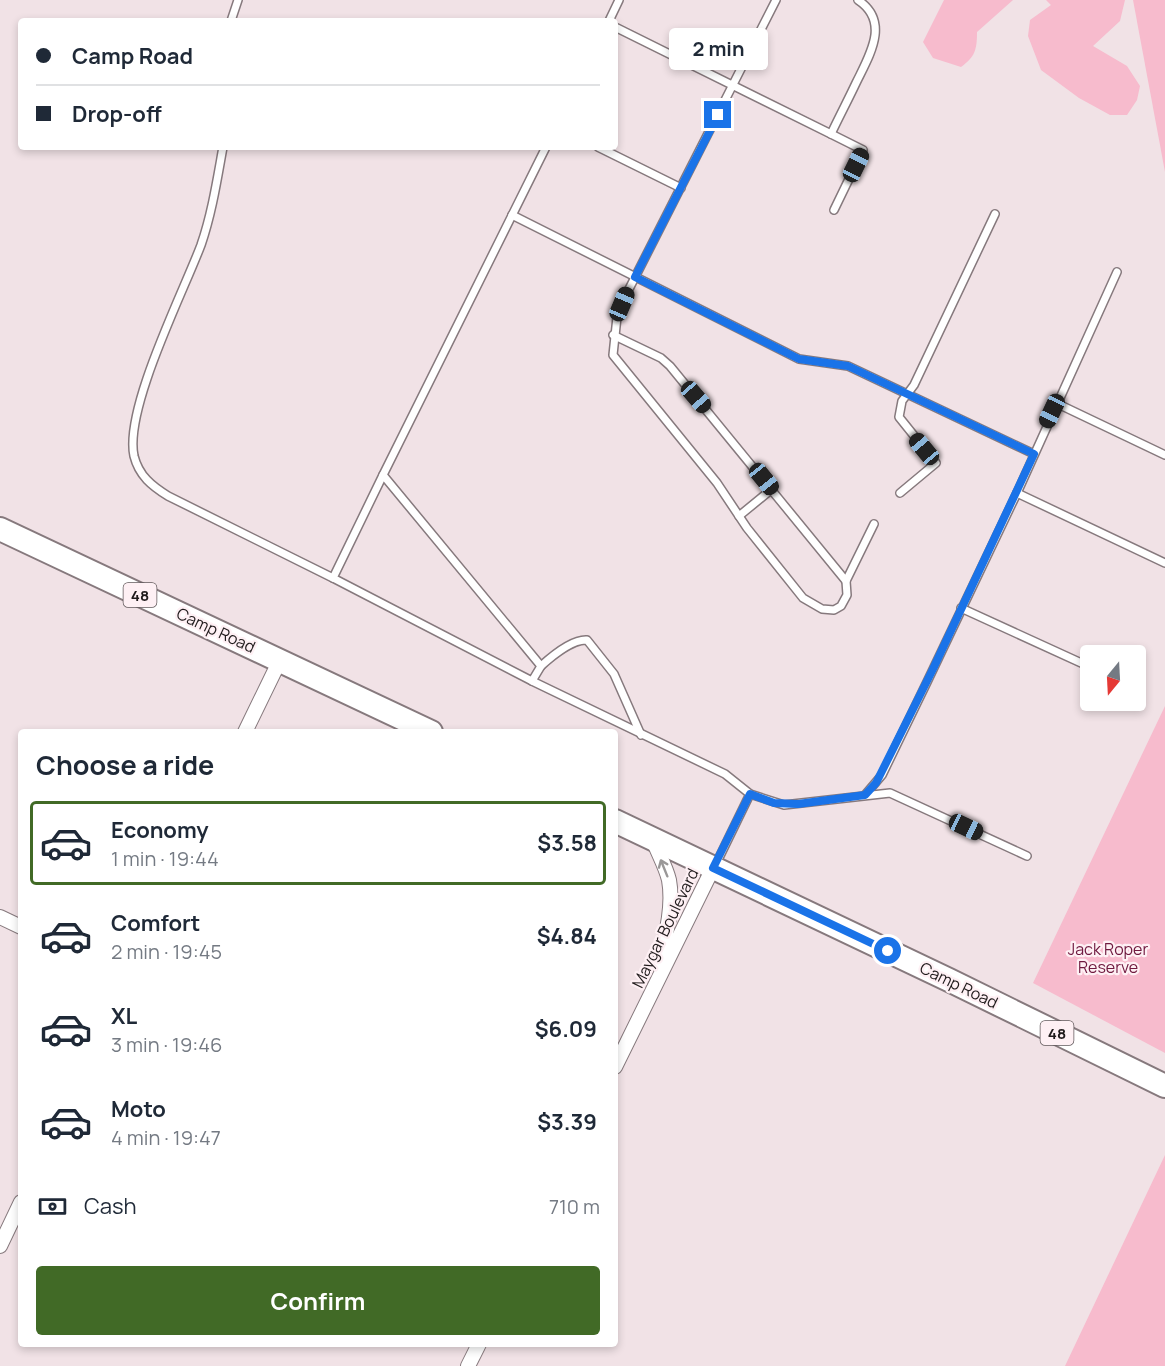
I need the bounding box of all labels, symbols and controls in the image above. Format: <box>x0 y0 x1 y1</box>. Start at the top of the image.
callout: 2 min <box>668 28 768 70</box>
text: 2 min <box>692 35 745 62</box>
text: Camp Road <box>72 41 193 71</box>
text: Drop-off <box>72 99 162 129</box>
route end <box>704 101 731 128</box>
car <box>840 145 872 185</box>
car <box>607 284 637 324</box>
car <box>677 378 715 416</box>
car <box>1036 391 1068 431</box>
car <box>906 429 942 469</box>
car <box>746 459 782 499</box>
road number: 48 <box>124 583 156 607</box>
street label: Camp Road <box>173 602 259 658</box>
north arrow <box>1080 645 1146 711</box>
map controls <box>1080 645 1146 711</box>
text: Choose a ride <box>36 746 214 783</box>
car <box>946 811 986 843</box>
text: Economy <box>111 815 209 845</box>
icon: car <box>39 816 93 870</box>
text: $3.58 <box>537 828 597 858</box>
text: 1 min · 19:44 <box>111 845 219 872</box>
one-way arrow <box>658 859 669 878</box>
street label: Maygar Boulevard <box>626 864 704 992</box>
text: Comfort <box>111 908 200 938</box>
icon: car <box>39 909 93 963</box>
text: $4.84 <box>537 921 597 951</box>
route start <box>874 937 901 964</box>
text: 2 min · 19:45 <box>111 938 222 965</box>
park label: Jack Roper Reserve <box>1068 938 1148 978</box>
street label: Camp Road <box>916 957 1002 1013</box>
text: XL <box>111 1001 137 1031</box>
icon: car <box>39 1002 93 1056</box>
text: $6.09 <box>535 1014 597 1044</box>
road number: 48 <box>1040 1021 1074 1045</box>
text: 3 min · 19:46 <box>111 1031 223 1058</box>
text: Moto <box>111 1094 166 1124</box>
icon: car <box>39 1095 93 1149</box>
text: $3.39 <box>537 1107 597 1137</box>
text: 4 min · 19:47 <box>111 1124 221 1151</box>
icon: cash <box>36 1190 69 1223</box>
text: Cash <box>84 1191 137 1221</box>
text: 710 m <box>549 1193 600 1220</box>
button: Confirm <box>36 1266 600 1335</box>

